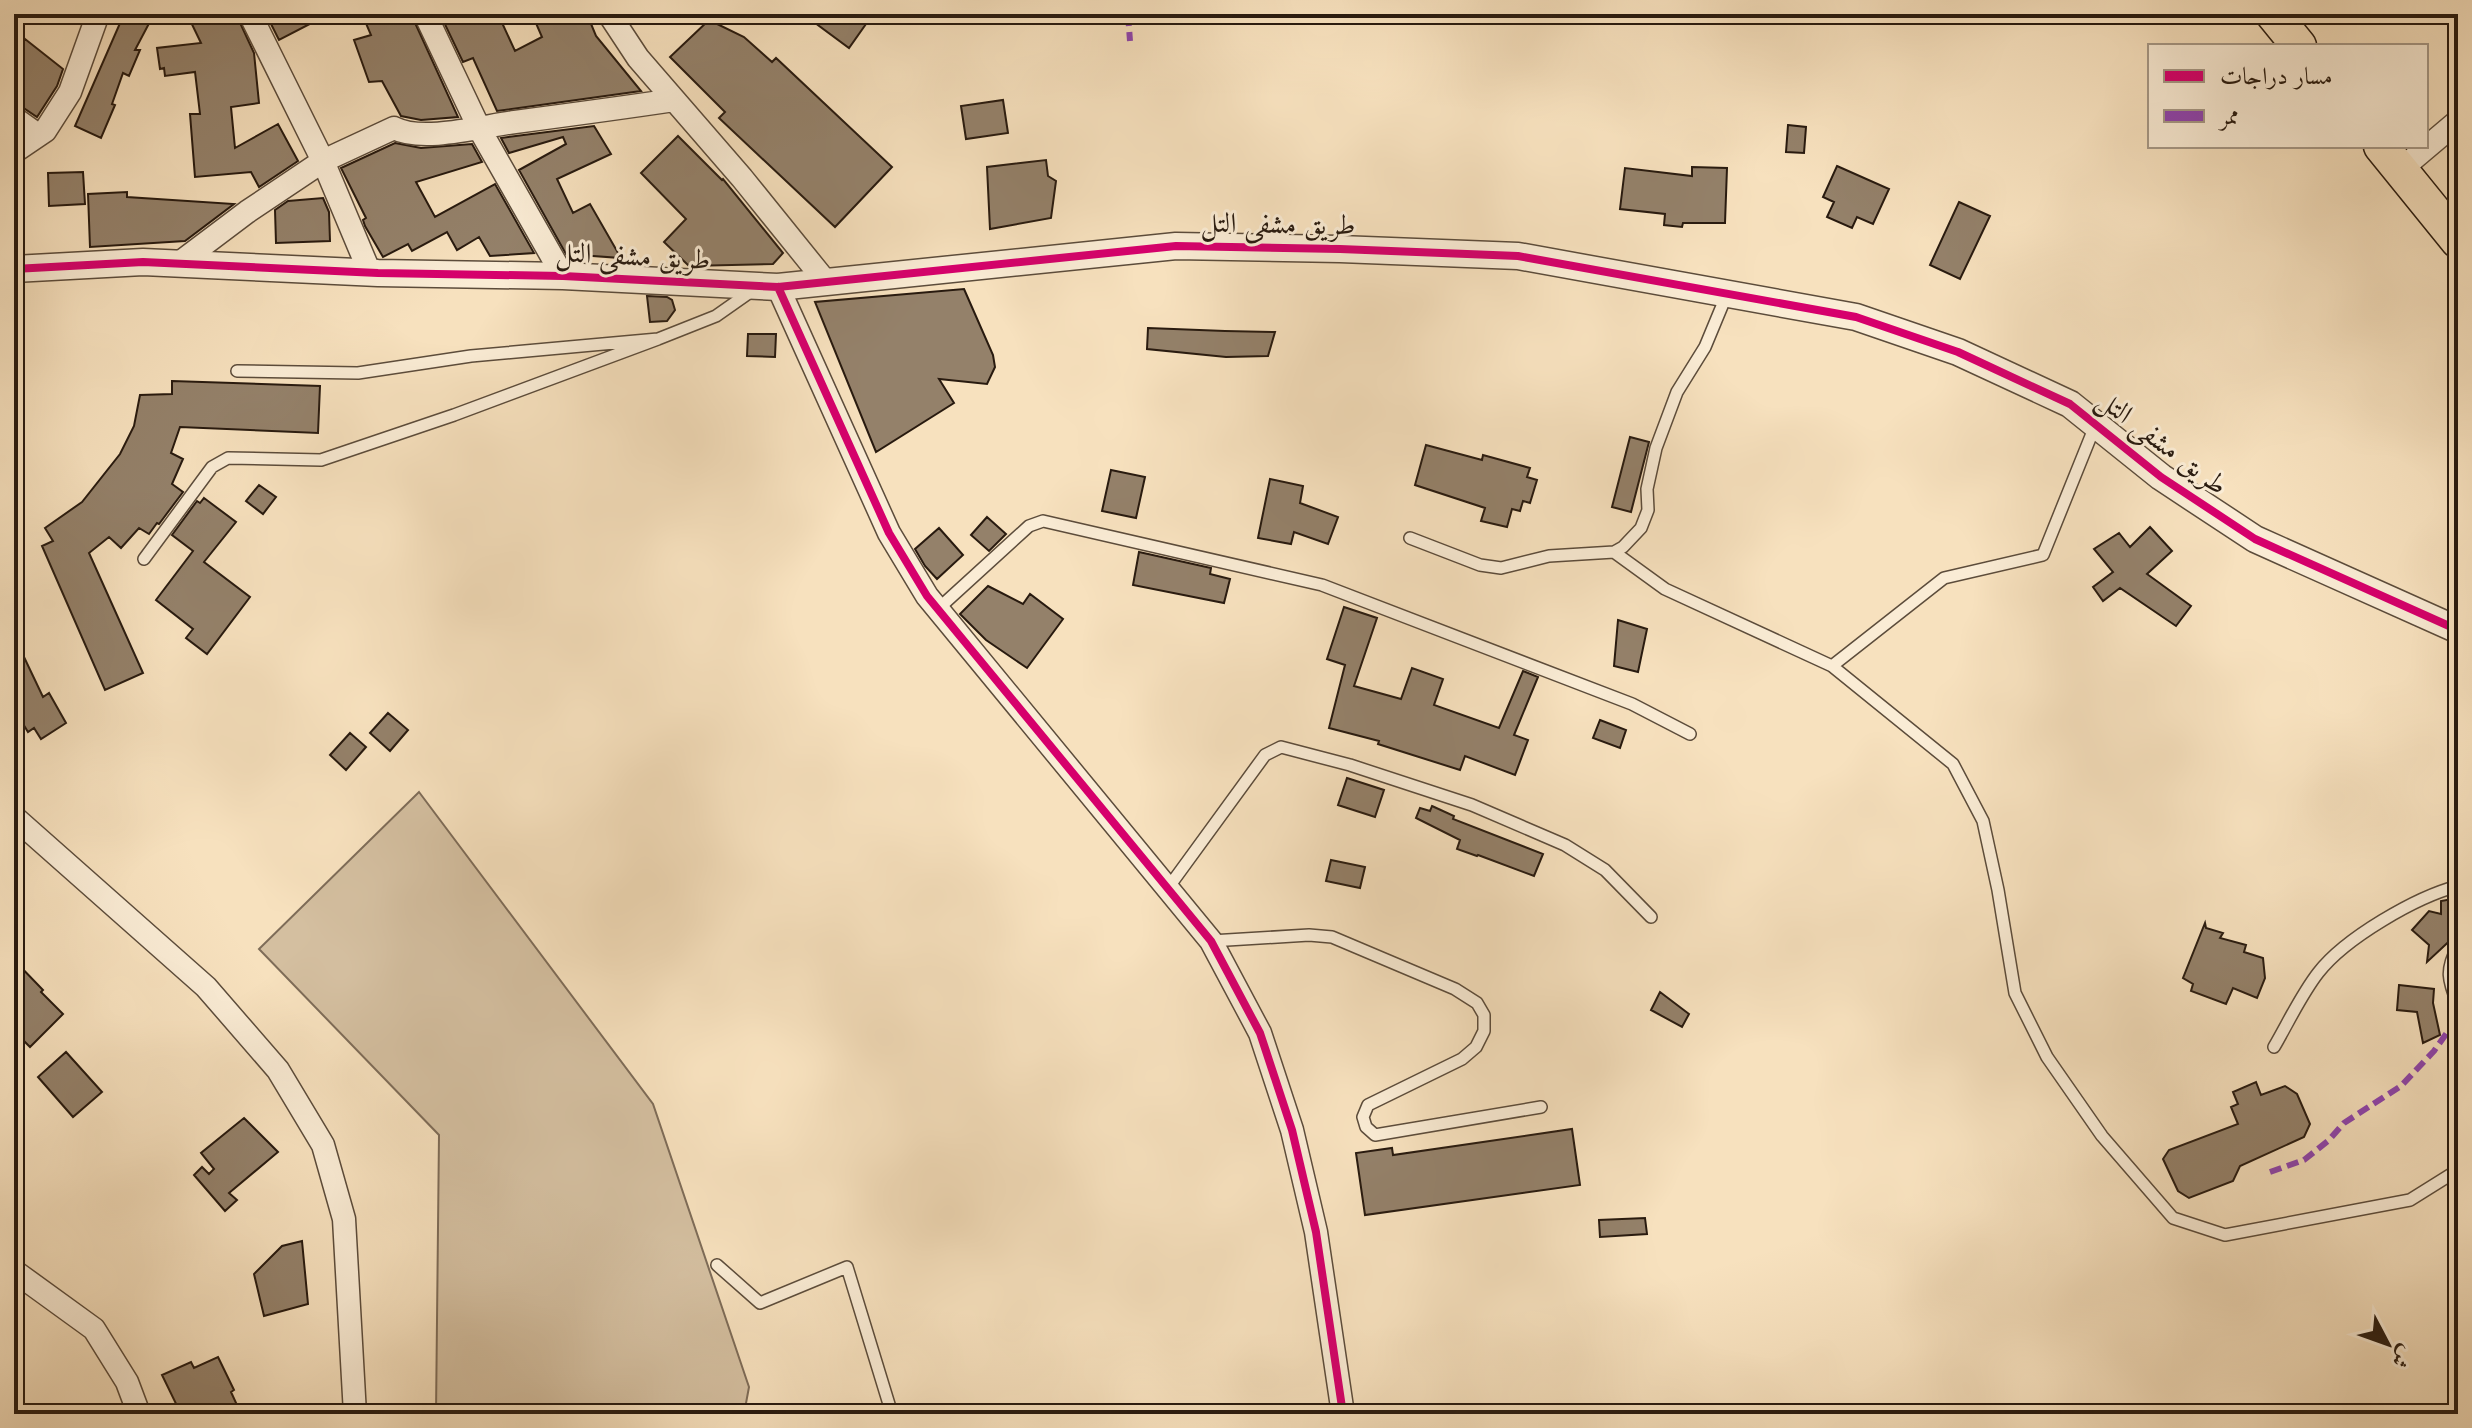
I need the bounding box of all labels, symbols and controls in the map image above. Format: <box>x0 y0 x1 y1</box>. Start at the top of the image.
legend <box>2148 44 2428 148</box>
text: مسار دراجات <box>2220 66 2333 90</box>
text: ممر <box>2217 106 2239 131</box>
street label: طريق مشفى التل <box>1200 211 1356 245</box>
street label: طريق مشفى التل <box>555 240 711 280</box>
street label: طريق مشفى التل <box>2088 386 2231 505</box>
north arrow <box>2348 1304 2428 1384</box>
text: ش <box>2386 1340 2417 1371</box>

